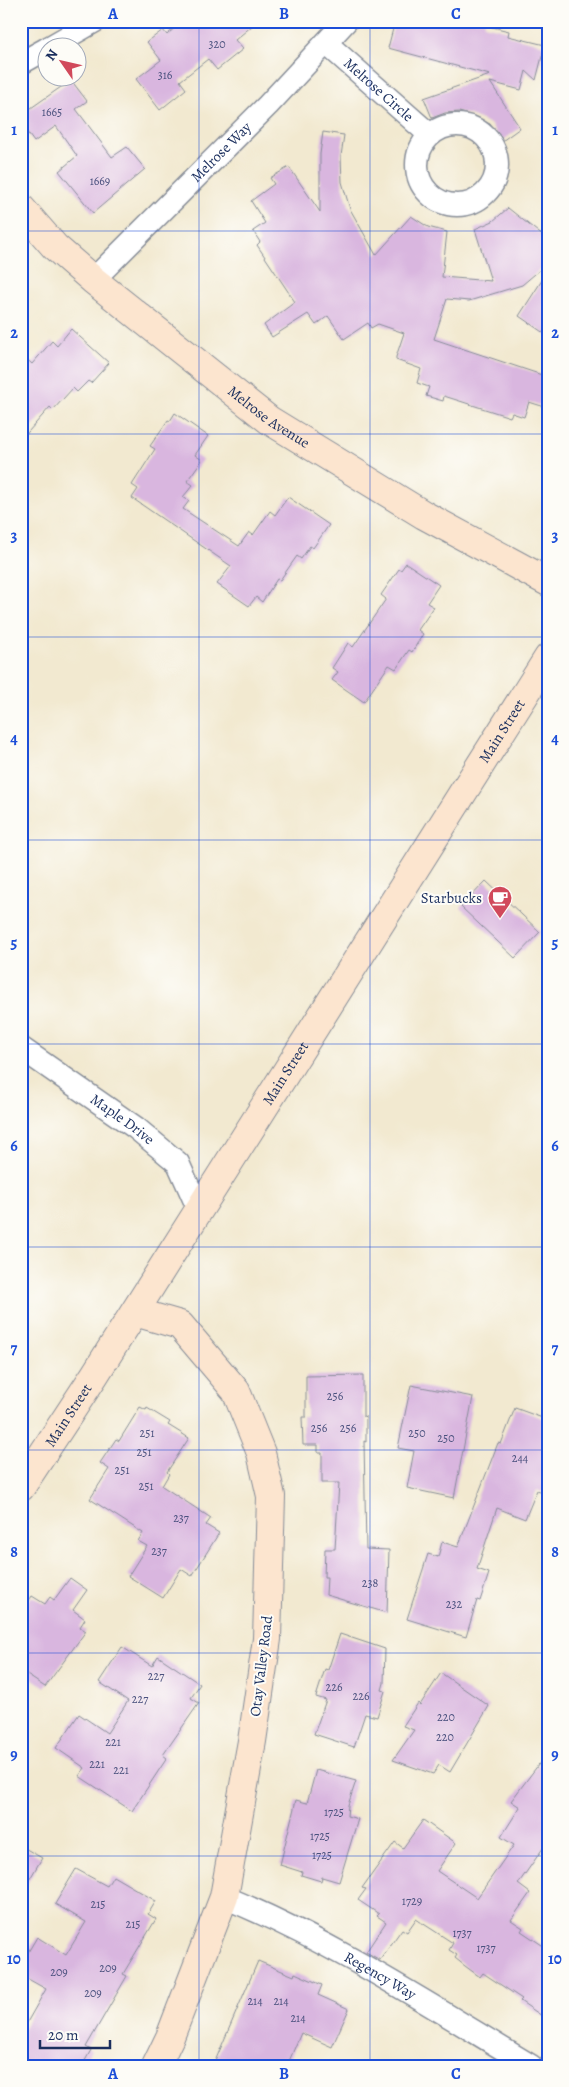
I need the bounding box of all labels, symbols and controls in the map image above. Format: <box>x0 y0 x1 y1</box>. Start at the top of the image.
text: A <box>107 3 119 25</box>
text: B <box>279 3 289 25</box>
text: C <box>451 3 461 25</box>
house number: 320 <box>208 36 226 52</box>
north arrow <box>38 38 88 88</box>
text: N <box>41 45 62 65</box>
street label: Melrose Circle <box>339 53 418 126</box>
house number: 316 <box>158 67 173 83</box>
house number: 1665 <box>42 104 62 120</box>
street label: Melrose Way <box>186 117 256 187</box>
text: 1 <box>11 119 17 141</box>
text: 1 <box>552 119 558 141</box>
house number: 1669 <box>90 173 110 189</box>
text: 2 <box>10 322 18 344</box>
text: 2 <box>551 322 559 344</box>
street label: Melrose Avenue <box>224 381 314 453</box>
text: 3 <box>11 525 18 547</box>
text: 3 <box>552 525 559 547</box>
street label: Main Street <box>474 695 530 767</box>
text: 4 <box>10 728 18 750</box>
text: 4 <box>551 728 559 750</box>
cafe icon: Starbucks <box>487 885 513 919</box>
place label: Starbucks <box>421 888 482 908</box>
text: 5 <box>11 932 18 954</box>
text: 5 <box>552 932 559 954</box>
street label: Main Street <box>258 1037 313 1109</box>
street label: Maple Drive <box>86 1089 159 1149</box>
text: 6 <box>10 1135 18 1157</box>
text: 6 <box>551 1135 559 1157</box>
text: 7 <box>11 1338 18 1360</box>
text: 7 <box>552 1338 559 1360</box>
street label: Main Street <box>40 1380 96 1451</box>
house number: 256 <box>327 1388 344 1404</box>
house number: 256 <box>311 1420 328 1436</box>
house number: 256 <box>340 1420 357 1436</box>
house number: 251 <box>140 1425 154 1441</box>
house number: 250 <box>408 1425 426 1441</box>
house number: 250 <box>437 1430 455 1446</box>
house number: 251 <box>137 1444 151 1460</box>
house number: 244 <box>512 1450 529 1466</box>
house number: 251 <box>115 1462 129 1478</box>
house number: 251 <box>139 1478 153 1494</box>
house number: 237 <box>173 1510 190 1526</box>
text: 8 <box>10 1541 18 1563</box>
text: 8 <box>551 1541 559 1563</box>
house number: 237 <box>151 1543 168 1559</box>
house number: 238 <box>362 1575 378 1591</box>
house number: 232 <box>446 1596 462 1612</box>
street label: Otay Valley Road <box>245 1613 277 1718</box>
house number: 227 <box>148 1668 165 1684</box>
house number: 226 <box>326 1679 343 1695</box>
house number: 226 <box>353 1688 370 1704</box>
house number: 227 <box>132 1691 149 1707</box>
house number: 220 <box>437 1709 455 1725</box>
house number: 220 <box>436 1729 454 1745</box>
house number: 221 <box>105 1734 121 1750</box>
text: 9 <box>10 1744 18 1766</box>
text: 9 <box>551 1744 559 1766</box>
house number: 221 <box>89 1756 105 1772</box>
house number: 221 <box>113 1762 129 1778</box>
house number: 1725 <box>324 1804 344 1820</box>
house number: 1725 <box>310 1828 330 1844</box>
house number: 1725 <box>312 1847 332 1863</box>
house number: 1729 <box>402 1893 422 1909</box>
house number: 215 <box>91 1896 105 1912</box>
house number: 215 <box>126 1916 140 1932</box>
house number: 1737 <box>452 1925 473 1941</box>
house number: 1737 <box>476 1940 497 1956</box>
street label: Regency Way <box>341 1947 420 2004</box>
text: 10 <box>7 1948 21 1970</box>
text: 10 <box>548 1948 562 1970</box>
house number: 209 <box>99 1960 117 1976</box>
house number: 209 <box>50 1964 68 1980</box>
house number: 209 <box>84 1985 102 2001</box>
house number: 214 <box>247 1993 263 2009</box>
house number: 214 <box>273 1993 289 2009</box>
house number: 214 <box>290 2010 306 2026</box>
scale bar <box>40 2017 110 2049</box>
text: 20 m <box>48 2025 79 2045</box>
text: A <box>107 2063 119 2085</box>
text: B <box>279 2063 289 2085</box>
text: C <box>451 2063 461 2085</box>

